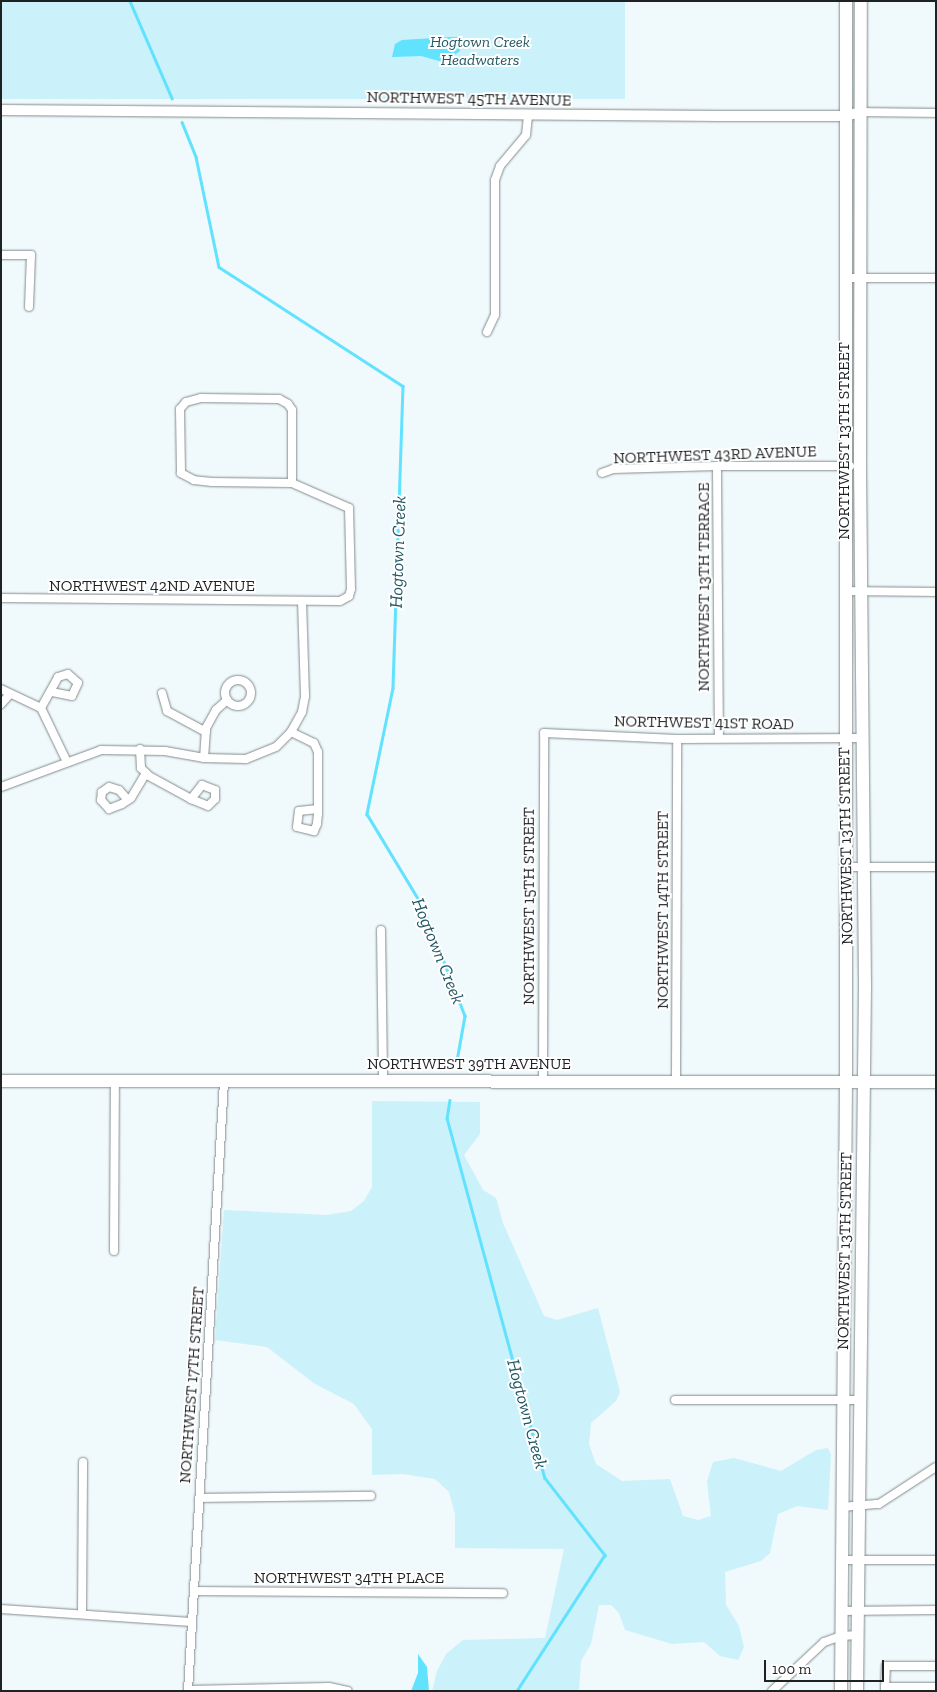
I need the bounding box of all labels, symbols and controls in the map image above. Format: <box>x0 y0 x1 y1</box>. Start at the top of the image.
park label: Hogtown Creek Headwaters <box>430 32 530 70</box>
street label: NORTHWEST 45TH AVENUE <box>366 88 572 110</box>
street label: NORTHWEST 13TH STREET <box>834 342 854 540</box>
street label: NORTHWEST 43RD AVENUE <box>613 442 817 468</box>
street label: NORTHWEST 13TH TERRACE <box>694 482 714 692</box>
water label: Hogtown Creek <box>385 495 411 609</box>
street label: NORTHWEST 42ND AVENUE <box>49 576 255 596</box>
street label: NORTHWEST 41ST ROAD <box>613 712 795 734</box>
street label: NORTHWEST 13TH STREET <box>835 747 857 945</box>
street label: NORTHWEST 15TH STREET <box>519 807 539 1005</box>
street label: NORTHWEST 14TH STREET <box>653 811 673 1009</box>
water label: Hogtown Creek <box>407 895 469 1007</box>
street label: NORTHWEST 39TH AVENUE <box>367 1054 571 1074</box>
street label: NORTHWEST 13TH STREET <box>834 1152 856 1350</box>
street label: NORTHWEST 17TH STREET <box>176 1286 208 1484</box>
water label: Hogtown Creek <box>502 1357 552 1471</box>
street label: NORTHWEST 34TH PLACE <box>254 1568 444 1588</box>
scale bar <box>767 1650 887 1682</box>
text: 100 m <box>772 1660 811 1678</box>

